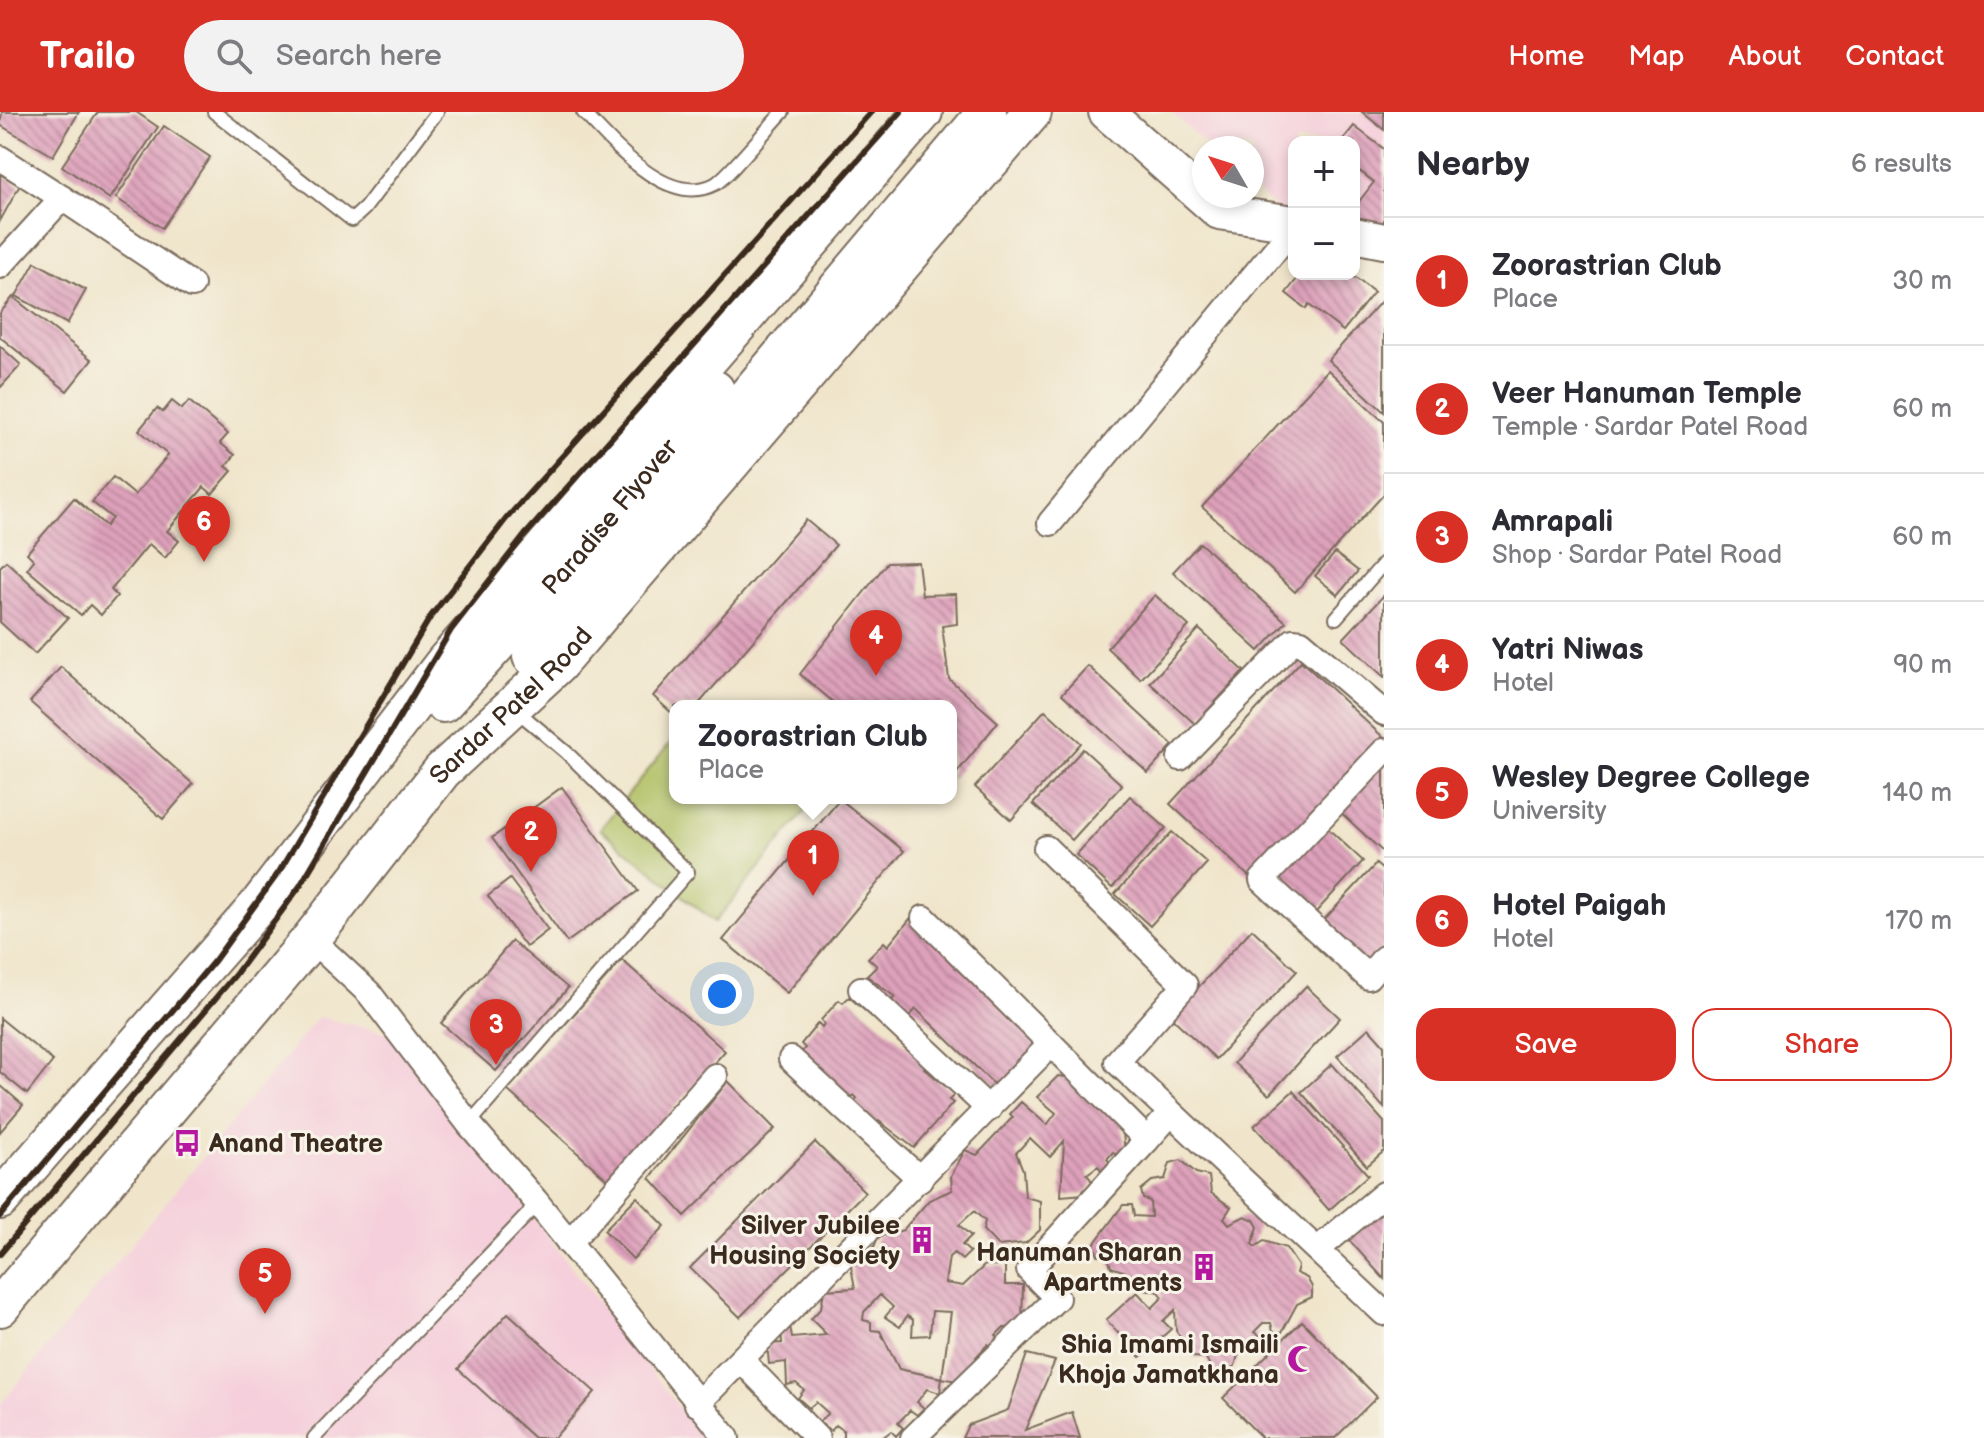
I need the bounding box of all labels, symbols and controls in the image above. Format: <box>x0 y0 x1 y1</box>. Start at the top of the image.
search box <box>184 20 744 92</box>
text: Trailo <box>40 34 136 79</box>
icon: search <box>212 34 256 78</box>
text: Search here <box>276 38 442 74</box>
text: Home <box>1508 40 1584 73</box>
text: Map <box>1628 40 1685 73</box>
text: About <box>1729 40 1801 73</box>
text: Contact <box>1845 40 1944 73</box>
north arrow <box>1192 136 1264 208</box>
map controls <box>1288 136 1360 280</box>
button: + <box>1288 136 1360 208</box>
text: Nearby <box>1416 144 1530 185</box>
text: 6 results <box>1851 149 1952 180</box>
button: − <box>1288 208 1360 280</box>
text: Zoorastrian Club <box>1492 248 1722 284</box>
text: 1 <box>1437 266 1447 297</box>
text: 30 m <box>1892 266 1952 297</box>
text: Place <box>1492 284 1558 315</box>
text: Veer Hanuman Temple <box>1492 376 1802 412</box>
text: 2 <box>1434 394 1450 425</box>
text: 60 m <box>1892 394 1952 425</box>
text: Temple · Sardar Patel Road <box>1492 412 1808 443</box>
street label: Paradise Flyover <box>536 433 685 602</box>
pin: 6 <box>178 496 230 562</box>
text: Amrapali <box>1492 504 1613 540</box>
text: 3 <box>1434 522 1450 553</box>
text: 60 m <box>1892 522 1952 553</box>
text: Shop · Sardar Patel Road <box>1492 540 1782 571</box>
pin: 4 <box>850 610 902 676</box>
street label: Sardar Patel Road <box>424 621 600 791</box>
text: Yatri Niwas <box>1492 632 1643 668</box>
text: 4 <box>1434 650 1450 681</box>
text: 90 m <box>1893 650 1952 681</box>
text: Hotel <box>1492 668 1554 699</box>
popup <box>669 700 957 804</box>
text: Zoorastrian Club <box>698 719 928 755</box>
text: Place <box>698 755 764 786</box>
text: Wesley Degree College <box>1492 760 1810 796</box>
text: 5 <box>1434 778 1450 809</box>
text: 140 m <box>1882 778 1952 809</box>
text: University <box>1492 796 1607 827</box>
pin: 2 <box>505 806 557 872</box>
pin: 1 <box>787 830 839 896</box>
text: Hotel Paigah <box>1492 888 1666 924</box>
text: 6 <box>1434 906 1450 937</box>
text: 170 m <box>1885 906 1952 937</box>
text: Hotel <box>1492 924 1554 955</box>
your location <box>702 974 742 1014</box>
pin: 3 <box>470 999 522 1065</box>
button: Save <box>1416 1008 1676 1081</box>
button: Share <box>1692 1008 1952 1081</box>
bus stop icon: Anand Theatre <box>172 1128 202 1158</box>
place label: Anand Theatre <box>208 1129 383 1160</box>
place label: Silver Jubilee Housing Society <box>709 1211 900 1272</box>
building icon: Silver Jubilee Housing Society <box>907 1225 937 1255</box>
place label: Hanuman Sharan Apartments <box>976 1238 1182 1299</box>
pin: 5 <box>239 1248 291 1314</box>
building icon: Hanuman Sharan Apartments <box>1189 1252 1219 1282</box>
place label: Shia Imami Ismaili Khoja Jamatkhana <box>1058 1330 1279 1391</box>
mosque icon: Shia Imami Ismaili Khoja Jamatkhana <box>1286 1344 1316 1374</box>

